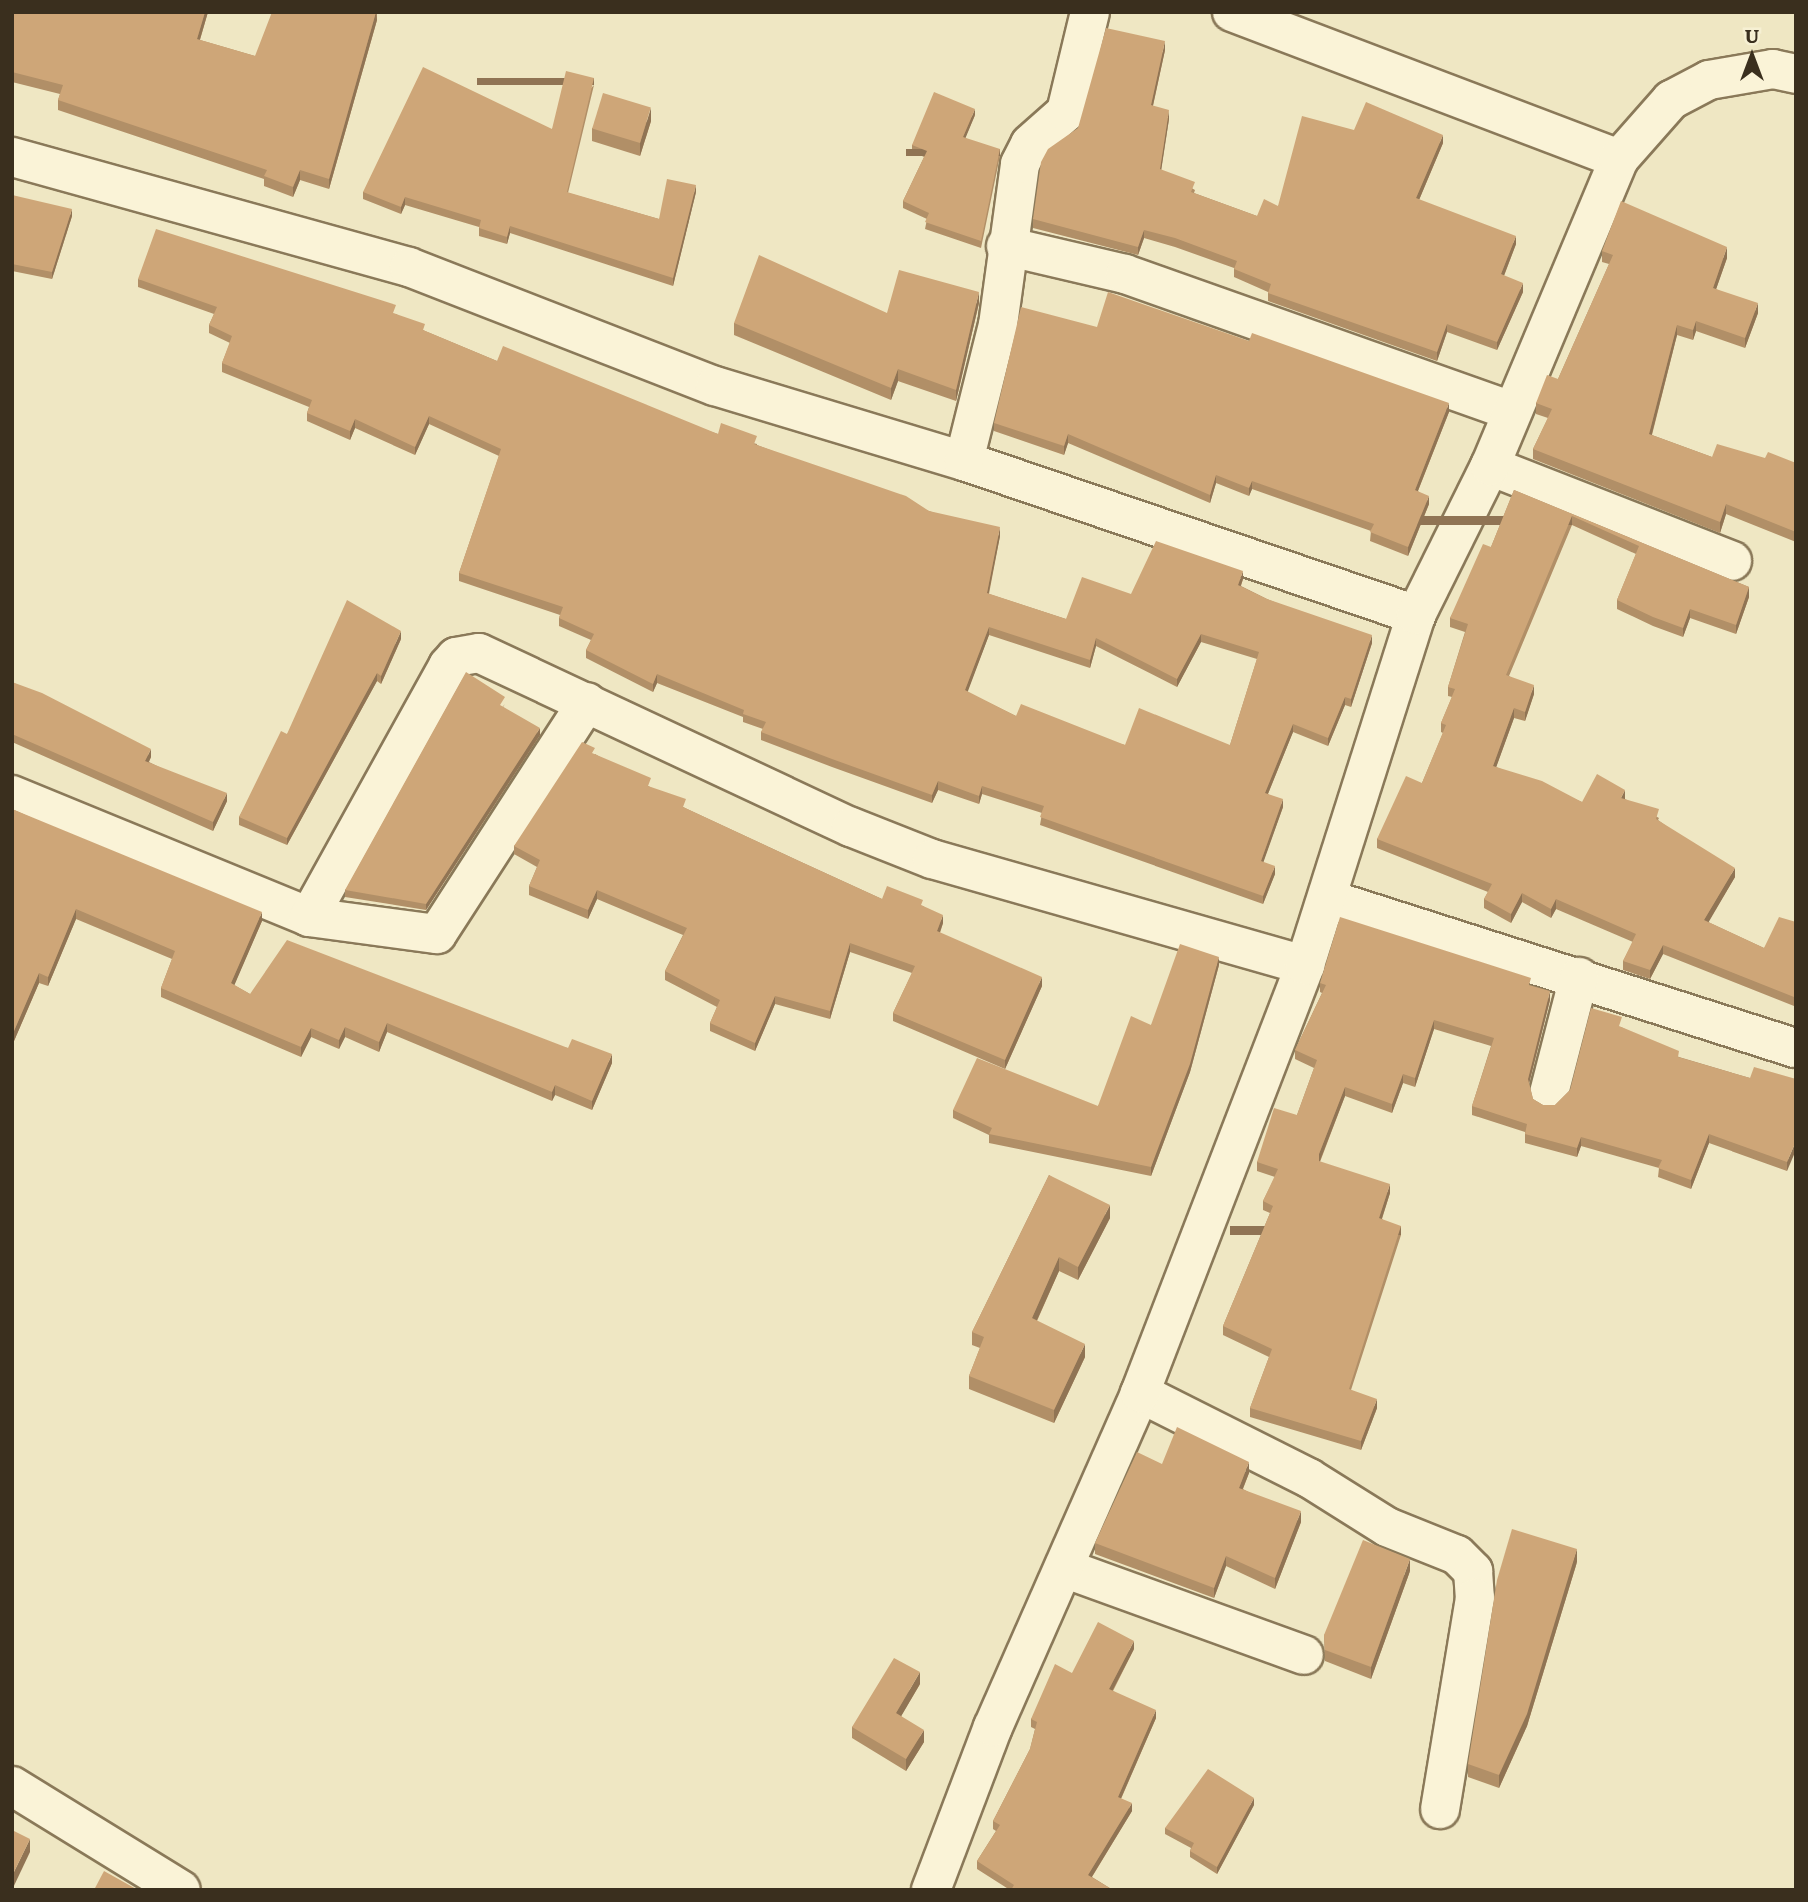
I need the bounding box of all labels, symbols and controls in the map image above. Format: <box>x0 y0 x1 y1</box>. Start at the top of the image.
north arrow <box>1717 21 1787 91</box>
text: U <box>1745 21 1759 49</box>

